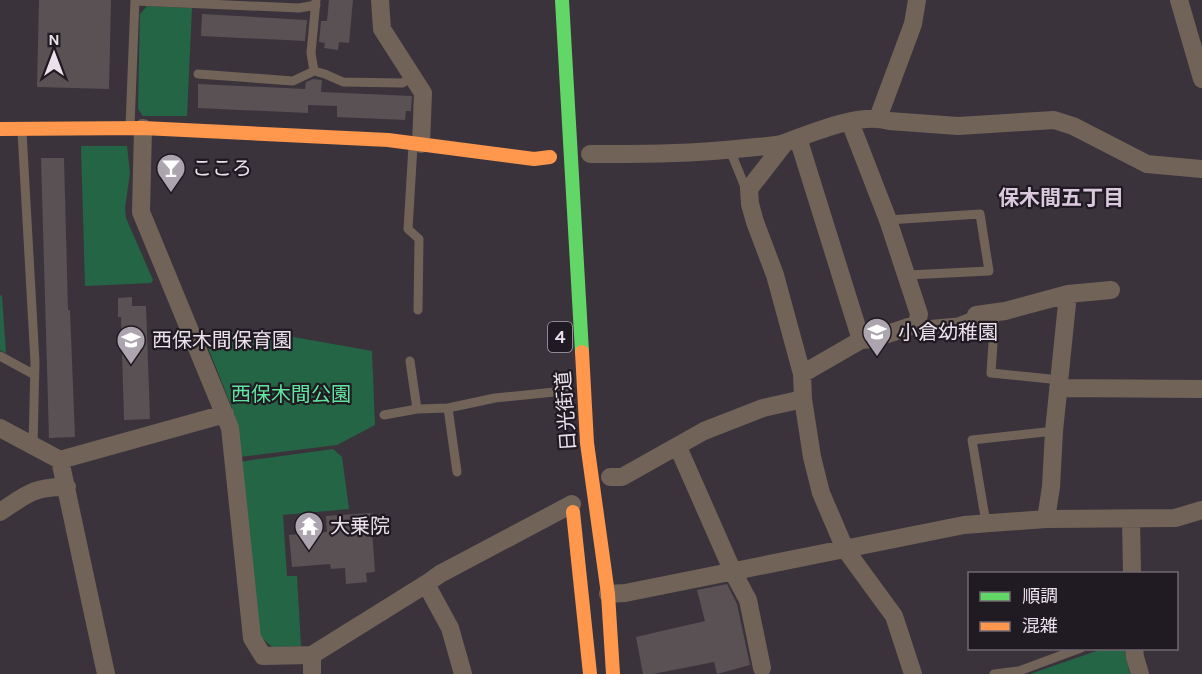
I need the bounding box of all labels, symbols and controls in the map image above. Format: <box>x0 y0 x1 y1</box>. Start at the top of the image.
north arrow <box>24 24 84 84</box>
text: N <box>48 30 60 49</box>
bar icon: こころ <box>155 152 187 194</box>
place label: こころ <box>192 157 252 180</box>
district label: 保木間五丁目 <box>998 186 1124 210</box>
school or university icon: 小倉幼稚園 <box>861 316 893 358</box>
place label: 小倉幼稚園 <box>898 321 998 344</box>
road number: 4 <box>548 322 572 352</box>
school or university icon: 西保木間保育園 <box>115 324 147 366</box>
place label: 西保木間保育園 <box>152 329 292 352</box>
street label: 日光街道 <box>552 370 580 452</box>
park label: 西保木間公園 <box>231 383 351 406</box>
temple icon: 大乗院 <box>293 510 325 552</box>
place label: 大乗院 <box>330 515 390 538</box>
legend <box>968 572 1178 650</box>
text: 順調 <box>1022 585 1058 607</box>
text: 混雑 <box>1022 615 1058 637</box>

